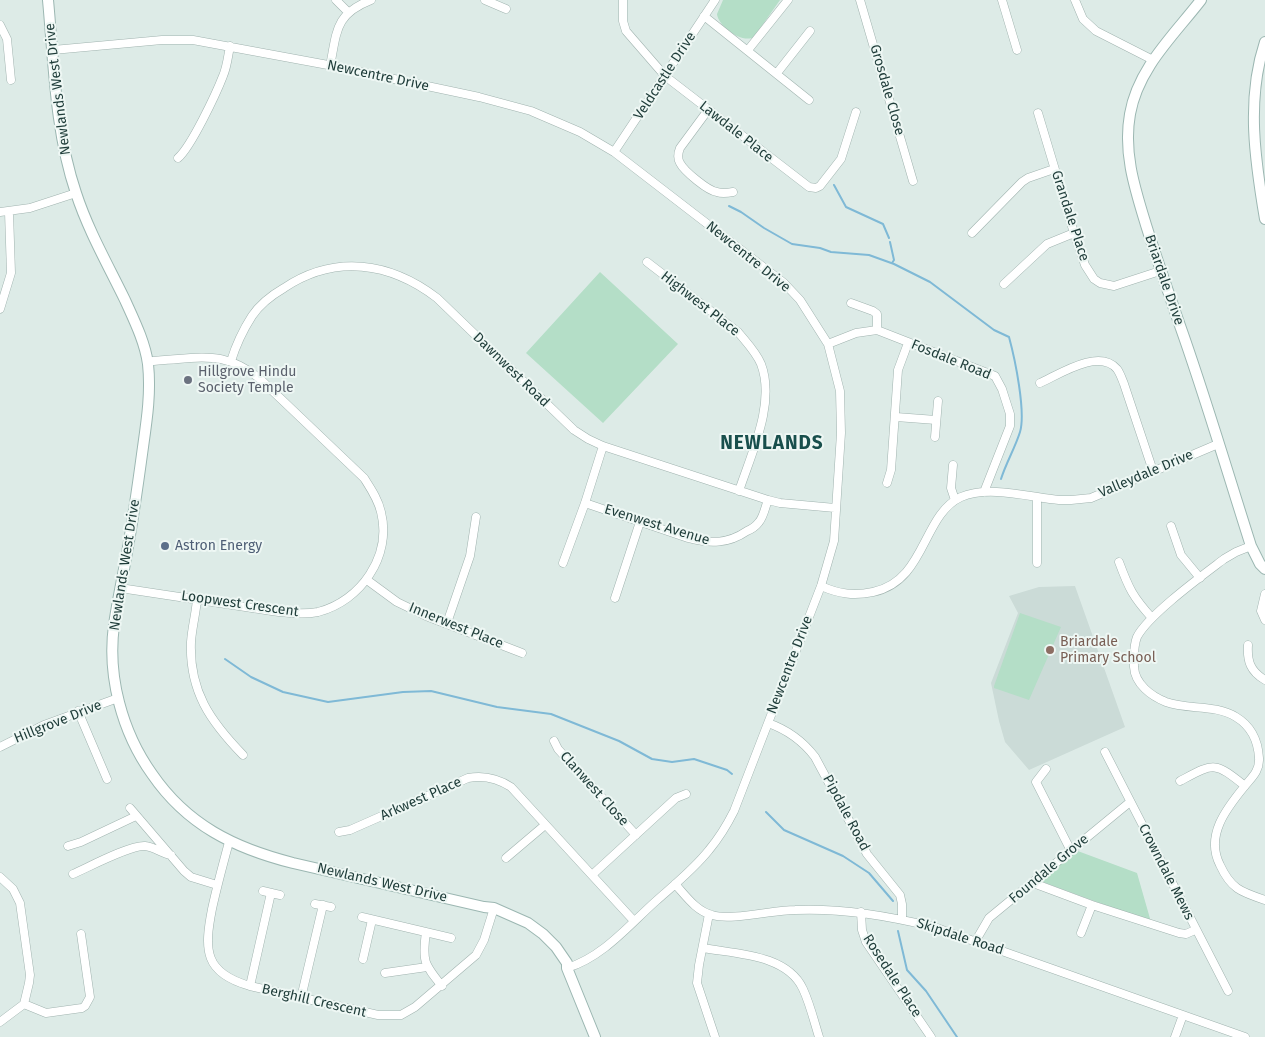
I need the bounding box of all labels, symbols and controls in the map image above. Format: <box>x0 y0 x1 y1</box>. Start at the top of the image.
street label: Newlands West Drive <box>42 22 74 156</box>
street label: Veldcastle Drive <box>630 29 700 123</box>
street label: Grosdale Close <box>866 43 908 137</box>
street label: Newcentre Drive <box>326 57 430 95</box>
street label: Lawdale Place <box>696 98 776 166</box>
street label: Grandale Place <box>1047 168 1093 264</box>
street label: Newcentre Drive <box>702 218 794 296</box>
street label: Briardale Drive <box>1141 233 1187 327</box>
street label: Highwest Place <box>657 268 743 340</box>
street label: Dawnwest Road <box>469 329 553 411</box>
street label: Fosdale Road <box>909 336 993 384</box>
place label: Hillgrove Hindu Society Temple <box>198 364 296 397</box>
marker: Hillgrove Hindu Society Temple <box>182 374 194 386</box>
district label: NEWLANDS <box>719 433 825 455</box>
street label: Valleydale Drive <box>1096 446 1196 502</box>
street label: Newlands West Drive <box>106 498 144 632</box>
street label: Evenwest Avenue <box>602 501 712 549</box>
place label: Astron Energy <box>175 538 262 554</box>
marker: Astron Energy <box>159 540 171 552</box>
street label: Loopwest Crescent <box>180 587 300 621</box>
street label: Innerwest Place <box>406 599 506 653</box>
street label: Newcentre Drive <box>764 614 816 716</box>
place label: Briardale Primary School <box>1060 634 1156 666</box>
marker: Briardale Primary School <box>1044 644 1056 656</box>
street label: Hillgrove Drive <box>12 697 104 747</box>
street label: Clanwest Close <box>556 748 632 830</box>
street label: Pipdale Road <box>819 772 873 854</box>
street label: Arkwest Place <box>378 774 464 824</box>
street label: Crowndale Mews <box>1135 821 1197 923</box>
street label: Foundale Grove <box>1006 831 1092 907</box>
street label: Newlands West Drive <box>315 860 449 906</box>
street label: Skipdale Road <box>914 915 1006 959</box>
street label: Rosedale Place <box>859 931 925 1021</box>
street label: Berghill Crescent <box>260 981 368 1021</box>

